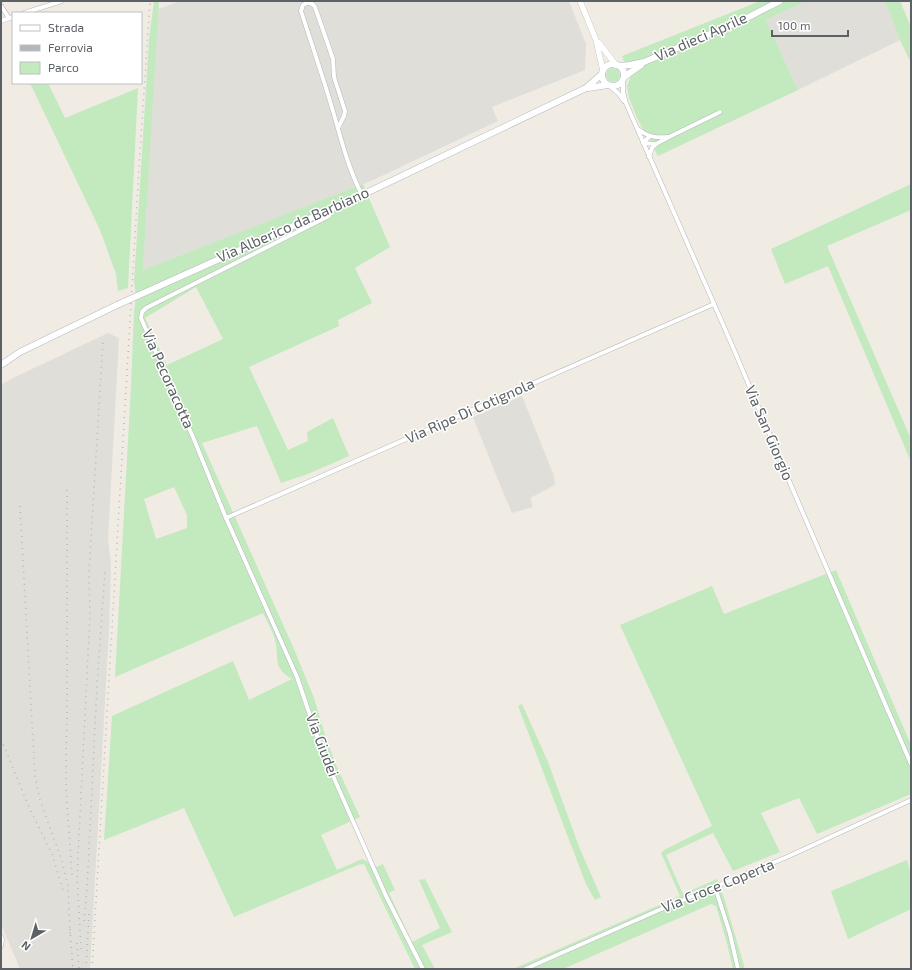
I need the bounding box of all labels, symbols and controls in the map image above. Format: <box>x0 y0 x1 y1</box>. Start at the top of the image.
street label: Via dieci Aprile <box>652 8 750 64</box>
legend <box>12 12 142 84</box>
scale bar <box>772 12 848 38</box>
text: 100 m <box>778 18 810 32</box>
text: Strada <box>48 20 84 34</box>
text: Ferrovia <box>48 40 93 54</box>
text: Parco <box>48 60 79 74</box>
street label: Via Alberico da Barbiano <box>214 182 372 266</box>
street label: Via Pecoracotta <box>139 326 199 431</box>
street label: Via Ripe Di Cotignola <box>402 374 537 447</box>
street label: Via San Giorgio <box>742 382 798 483</box>
street label: Via Giudei <box>303 710 343 779</box>
street label: Via Croce Coperta <box>659 854 777 916</box>
north arrow <box>12 918 52 958</box>
text: N <box>18 939 33 954</box>

